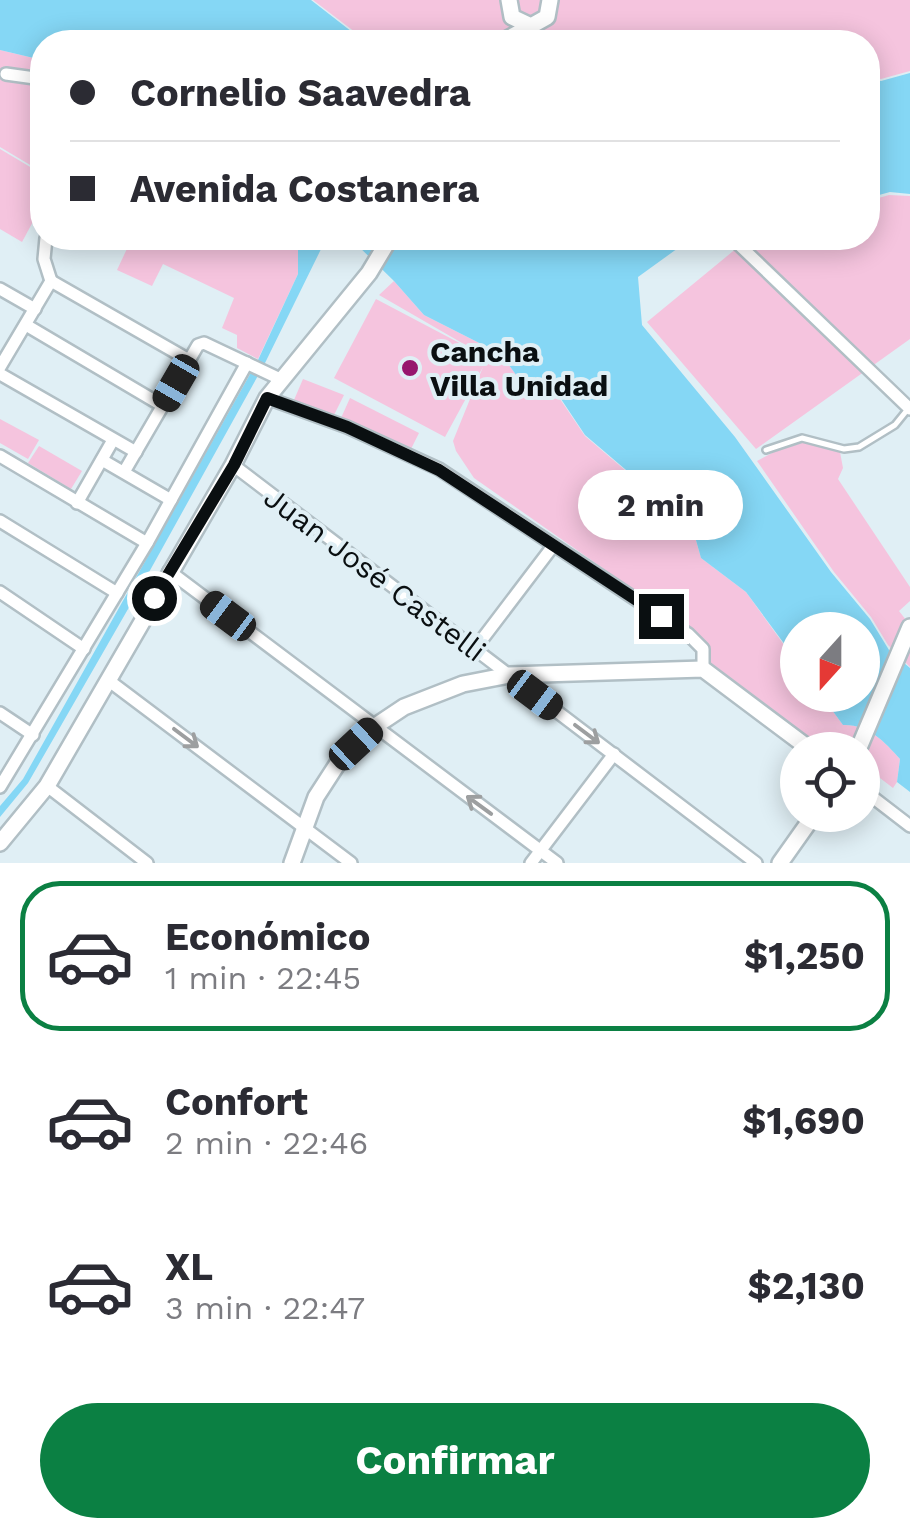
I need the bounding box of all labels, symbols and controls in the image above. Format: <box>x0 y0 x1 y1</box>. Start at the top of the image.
text: Cornelio Saavedra <box>130 71 471 115</box>
text: Avenida Costanera <box>130 167 479 211</box>
place label: Cancha Villa Unidad <box>430 334 608 403</box>
car <box>148 350 204 416</box>
marker: Cancha Villa Unidad <box>399 357 421 379</box>
callout: 2 min <box>578 471 744 541</box>
street label: Juan José Castelli <box>257 479 493 669</box>
text: 2 min <box>617 486 704 524</box>
route start <box>132 576 177 621</box>
car <box>195 586 261 646</box>
route end <box>639 594 684 639</box>
north arrow <box>780 612 880 712</box>
map controls <box>780 612 880 832</box>
car <box>502 665 568 725</box>
car <box>324 713 388 775</box>
one-way arrow <box>573 723 600 744</box>
one-way arrow <box>172 728 199 749</box>
button: locate <box>780 732 880 832</box>
one-way arrow <box>466 794 493 815</box>
icon: car <box>45 911 135 1001</box>
text: Económico <box>165 915 370 959</box>
text: $1,250 <box>744 934 865 978</box>
text: 1 min · 22:45 <box>165 959 361 997</box>
icon: car <box>45 1076 135 1166</box>
text: Confort <box>165 1080 308 1124</box>
text: $1,690 <box>742 1099 865 1143</box>
text: 2 min · 22:46 <box>165 1124 368 1162</box>
icon: car <box>45 1241 135 1331</box>
text: XL <box>165 1245 213 1289</box>
text: $2,130 <box>747 1264 865 1308</box>
text: 3 min · 22:47 <box>165 1289 365 1327</box>
button: Confirmar <box>40 1403 870 1518</box>

